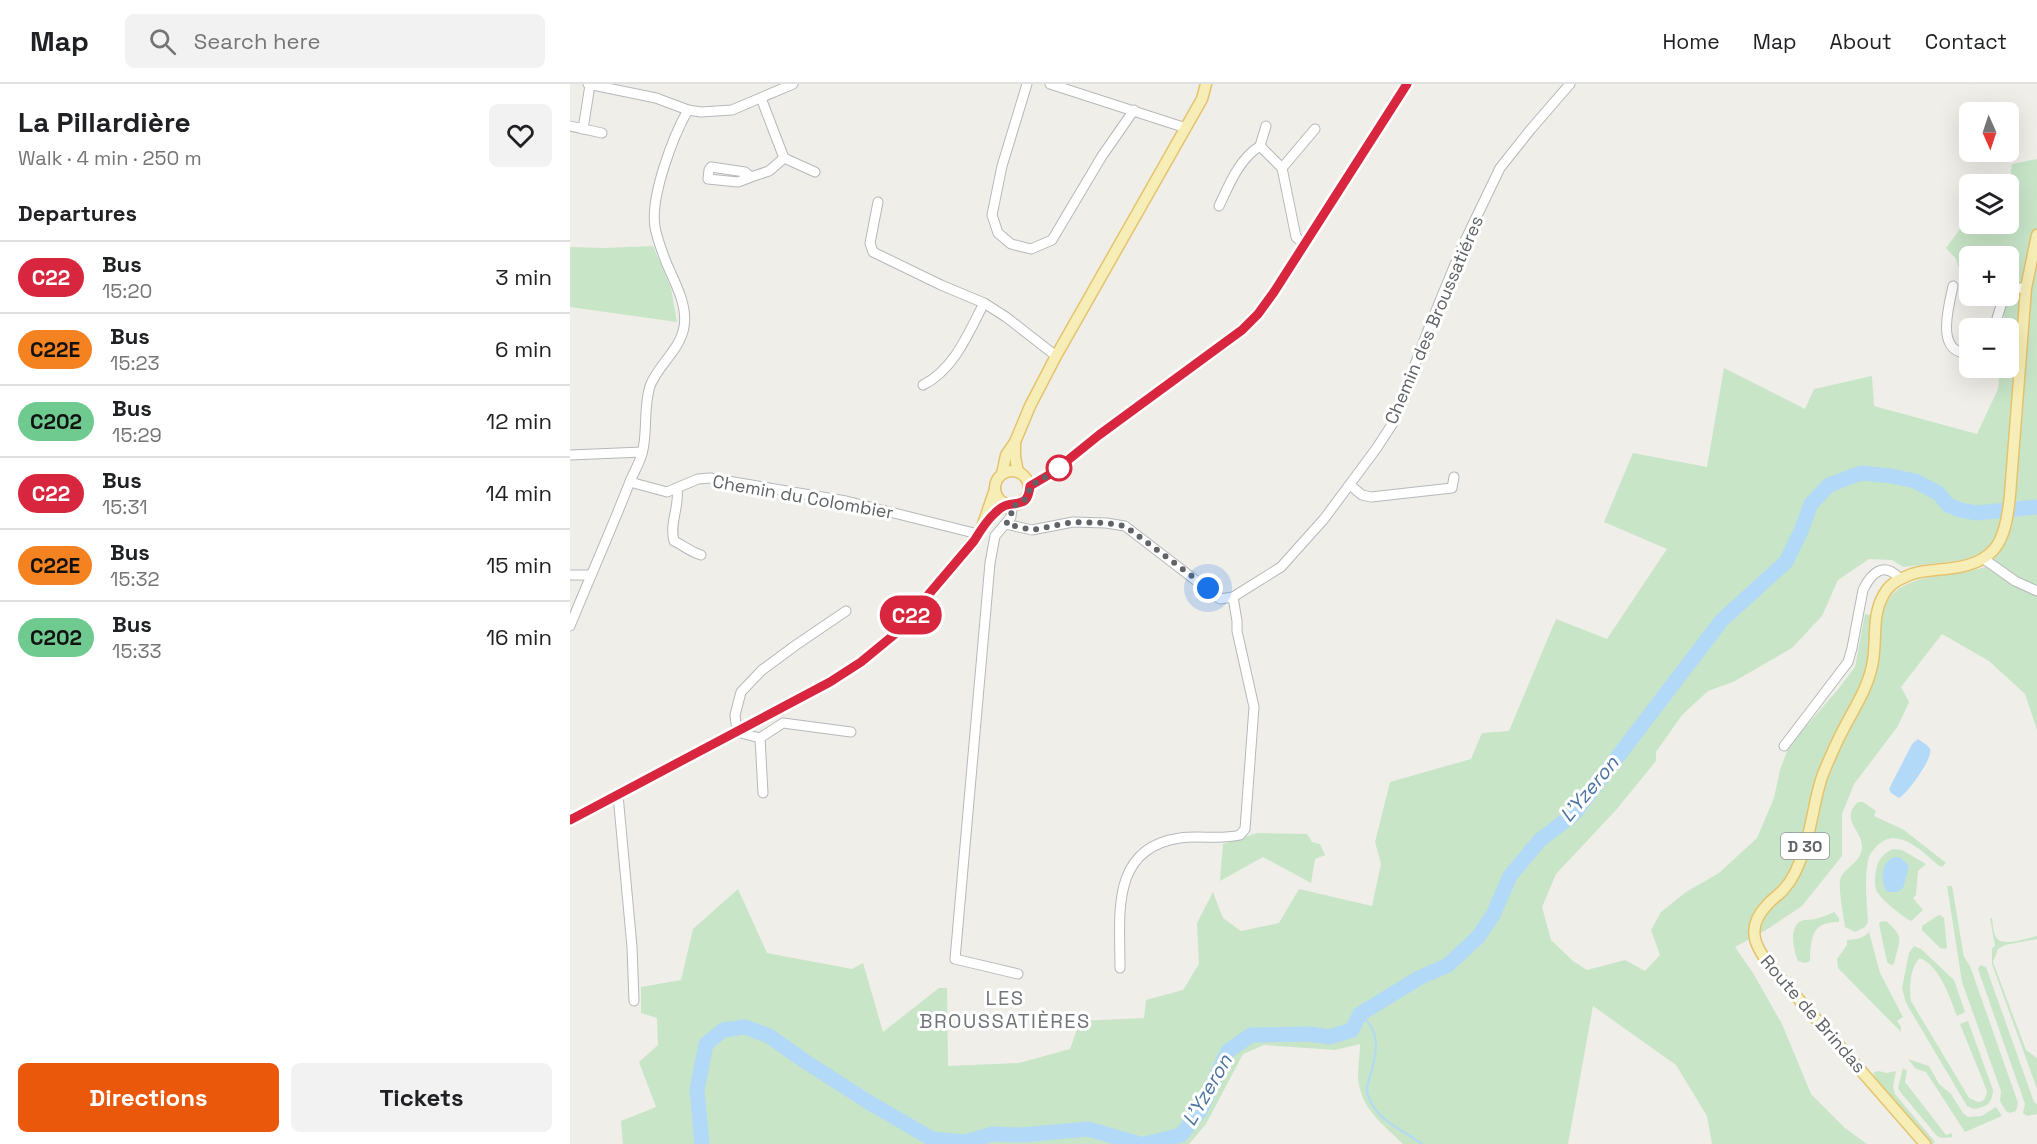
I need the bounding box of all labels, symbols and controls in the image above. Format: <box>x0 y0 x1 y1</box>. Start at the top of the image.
search box <box>125 14 545 68</box>
text: Map <box>30 23 89 59</box>
icon: search <box>146 25 179 58</box>
text: Search here <box>194 27 321 55</box>
text: Home <box>1662 28 1720 55</box>
text: Map <box>1753 28 1797 55</box>
text: About <box>1830 28 1892 55</box>
text: Contact <box>1925 28 2007 55</box>
north arrow <box>1959 102 2019 162</box>
map controls <box>1959 102 2019 378</box>
text: La Pillardière <box>18 104 191 140</box>
button: heart <box>489 104 552 167</box>
text: Walk · 4 min · 250 m <box>18 145 202 171</box>
button: layers <box>1959 174 2019 234</box>
text: Departures <box>18 199 137 227</box>
street label: Chemin des Broussatiéres <box>1379 212 1488 428</box>
button: + <box>1959 246 2019 306</box>
text: Bus <box>102 250 142 278</box>
text: 3 min <box>495 263 552 291</box>
text: C22 <box>32 264 70 291</box>
text: 15:20 <box>102 278 152 304</box>
button: − <box>1959 318 2019 378</box>
text: Bus <box>110 322 150 350</box>
text: 6 min <box>495 335 552 363</box>
text: C22E <box>30 336 80 363</box>
text: 15:23 <box>110 350 160 376</box>
text: Bus <box>112 394 152 422</box>
text: 12 min <box>486 407 552 435</box>
text: C202 <box>30 408 82 435</box>
text: 15:29 <box>112 422 162 448</box>
unlabelled marker <box>1046 455 1072 481</box>
text: Bus <box>102 466 142 494</box>
street label: Chemin du Colombier <box>711 469 895 524</box>
text: 14 min <box>486 479 552 507</box>
text: C22 <box>32 480 70 507</box>
text: 15:31 <box>102 494 148 520</box>
text: Bus <box>110 538 150 566</box>
text: 15 min <box>486 551 552 579</box>
text: C22E <box>30 552 80 579</box>
text: 15:32 <box>110 566 160 592</box>
your location <box>1193 573 1223 603</box>
line badge: C22 <box>876 596 946 634</box>
text: C22 <box>892 602 930 629</box>
text: Bus <box>112 610 152 638</box>
text: 16 min <box>486 623 552 651</box>
text: C202 <box>30 624 82 651</box>
text: 15:33 <box>112 638 162 664</box>
water label: L'Yzeron <box>1554 750 1625 827</box>
road number: D 30 <box>1781 833 1829 859</box>
street label: Route de Brindas <box>1756 950 1871 1077</box>
district label: LES BROUSSATIÈRES <box>919 985 1091 1034</box>
water label: L'Yzeron <box>1176 1049 1238 1130</box>
button: Directions <box>18 1063 279 1132</box>
button: Tickets <box>291 1063 552 1132</box>

